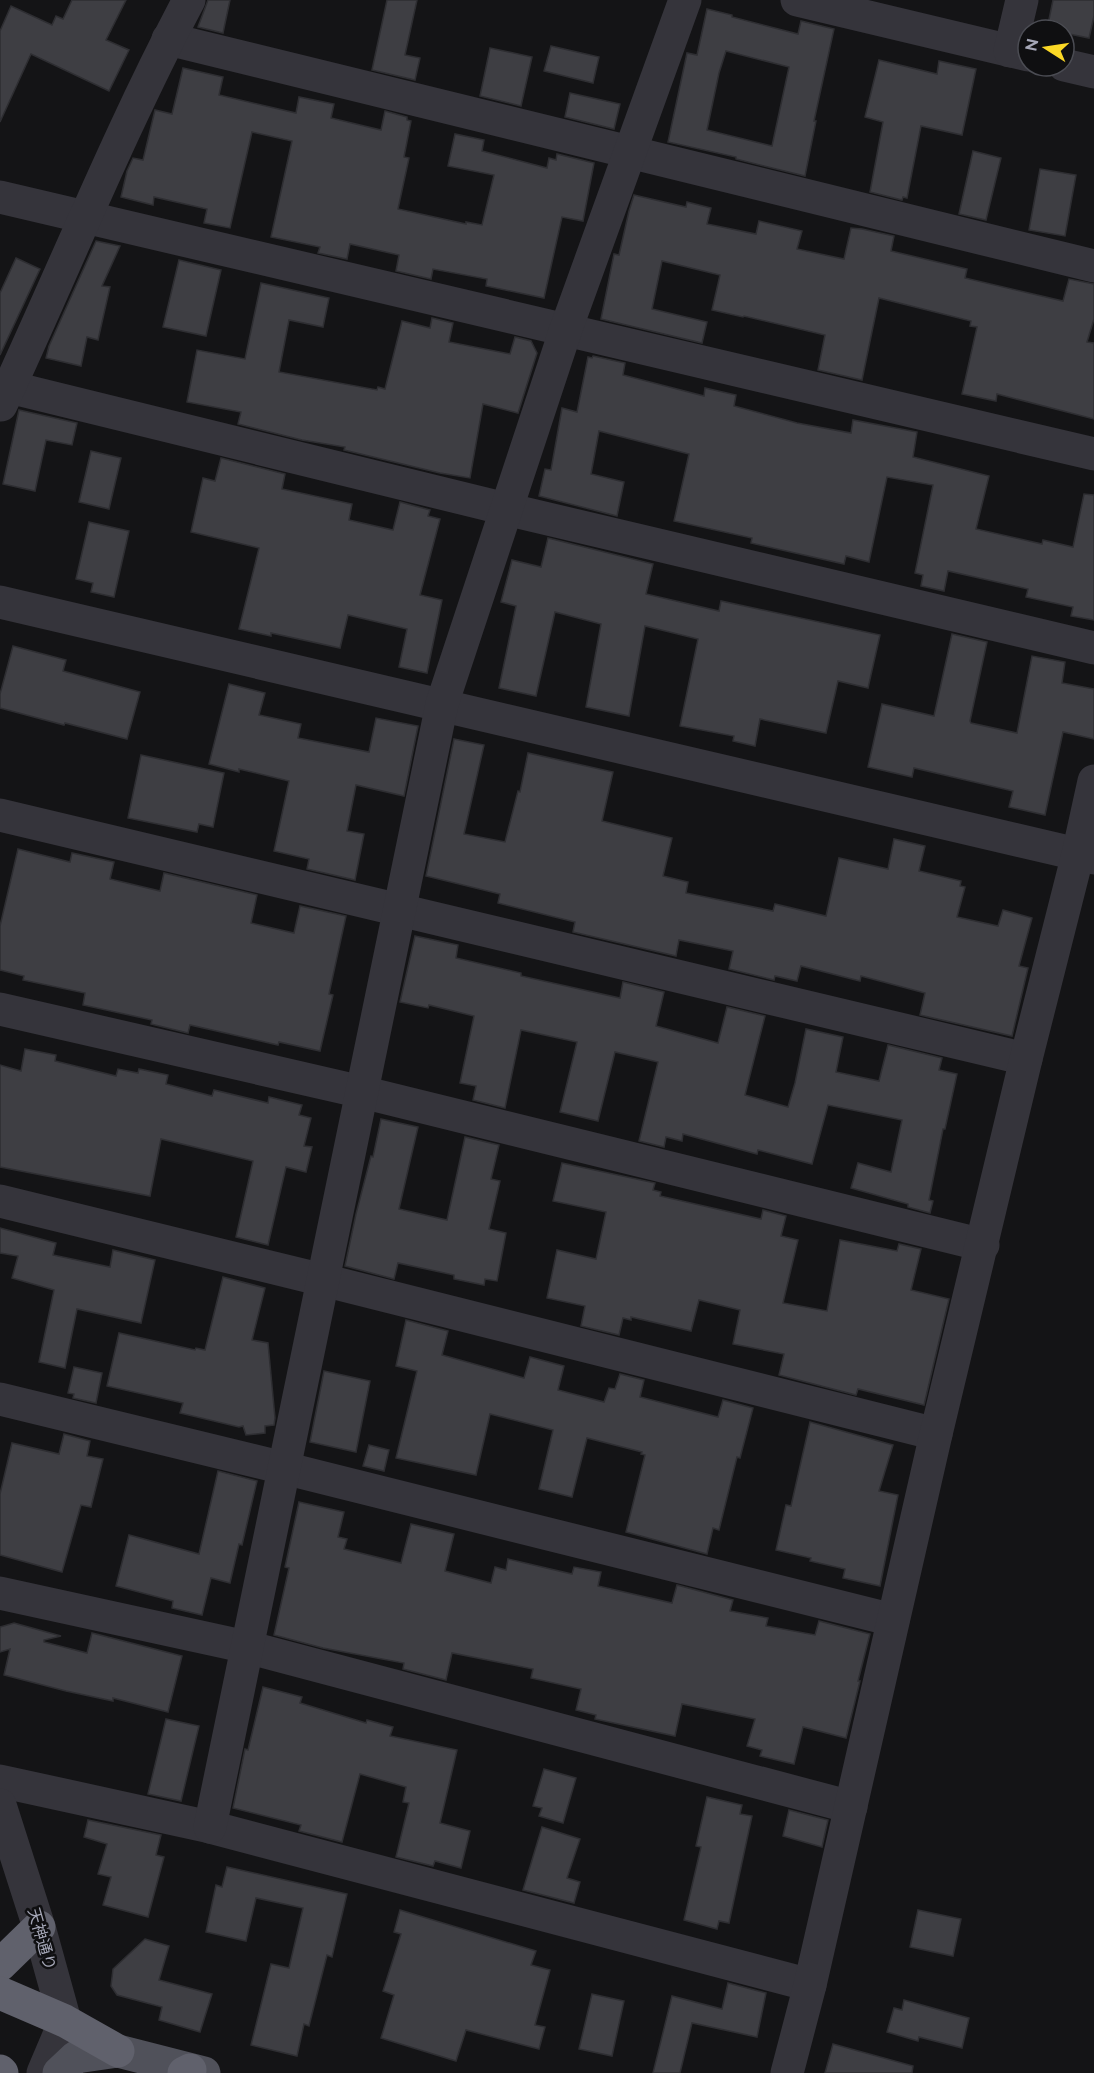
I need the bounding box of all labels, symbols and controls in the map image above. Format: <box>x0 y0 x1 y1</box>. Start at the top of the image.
north arrow <box>1016 18 1076 78</box>
text: N <box>1021 37 1042 53</box>
street label: 天神通り <box>24 1906 60 1972</box>

